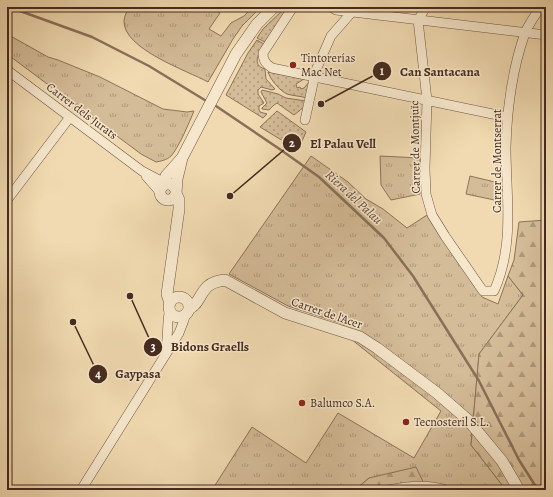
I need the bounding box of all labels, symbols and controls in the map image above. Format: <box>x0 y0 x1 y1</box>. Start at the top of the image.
place label: Tintorerías Mac Net <box>301 50 356 80</box>
callout: Can Santacana <box>372 59 488 84</box>
marker: Tintorerías Mac Net <box>288 60 298 70</box>
text: 1 <box>380 63 385 79</box>
text: Can Santacana <box>400 63 481 80</box>
street label: Carrer dels Jurats <box>43 79 121 143</box>
street label: Carrer de Montjuïc <box>406 100 424 194</box>
street label: Carrer de Montserrat <box>489 109 505 213</box>
callout: El Palau Vell <box>282 131 384 156</box>
text: 2 <box>289 135 295 151</box>
text: El Palau Vell <box>310 135 377 152</box>
water label: Riera del Palau <box>322 166 386 228</box>
street label: Carrer de l'Acer <box>289 293 365 333</box>
callout: Bidons Graells <box>143 334 257 359</box>
text: Bidons Graells <box>171 338 249 355</box>
text: 3 <box>150 339 156 355</box>
callout: Gaypasa <box>88 361 169 386</box>
text: Gaypasa <box>115 365 161 382</box>
text: 4 <box>95 366 101 382</box>
place label: Balumco S.A. <box>310 395 375 411</box>
marker: Balumco S.A. <box>297 398 307 408</box>
place label: Tecnosteril S.L. <box>414 414 489 430</box>
marker: Tecnosteril S.L. <box>401 417 411 427</box>

